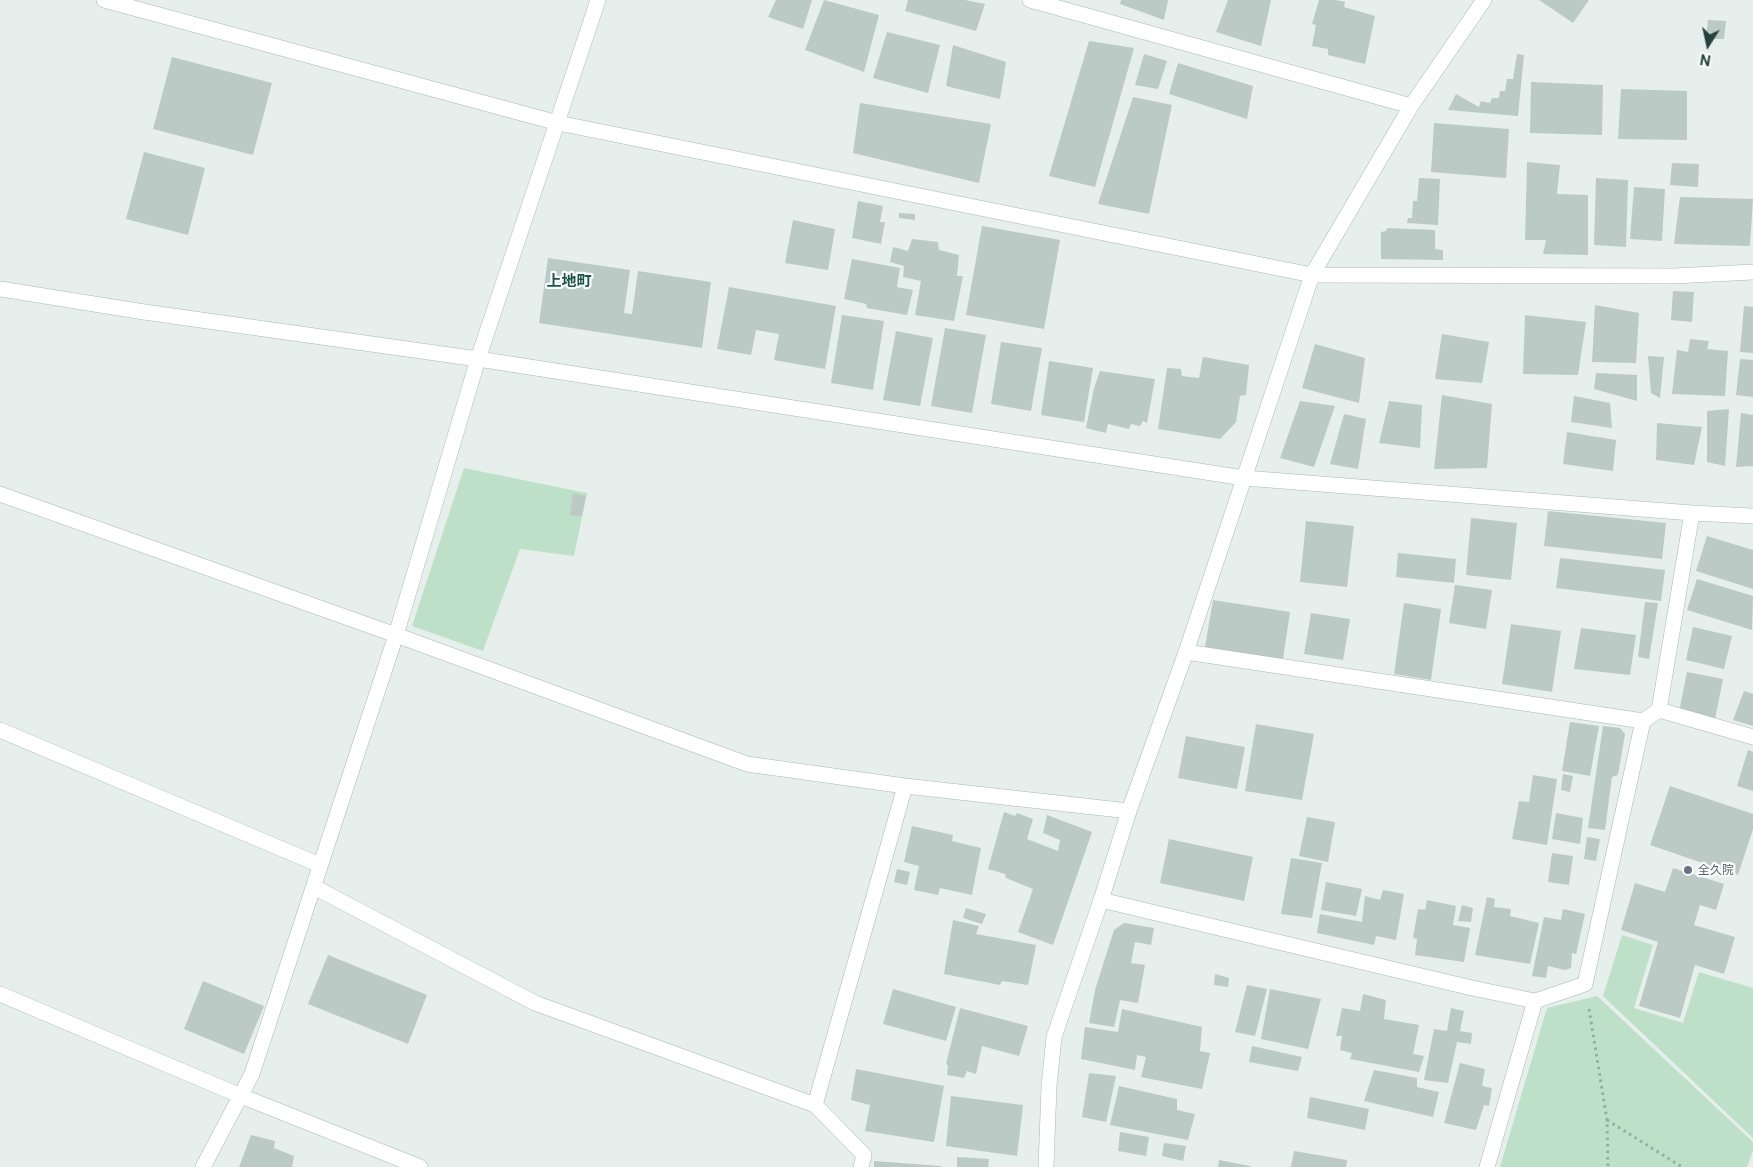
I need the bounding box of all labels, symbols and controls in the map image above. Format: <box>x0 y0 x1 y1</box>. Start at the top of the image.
north arrow <box>1683 20 1733 70</box>
text: N <box>1699 51 1712 69</box>
district label: 上地町 <box>547 272 591 290</box>
place label: 全久院 <box>1698 863 1734 877</box>
marker: 全久院 <box>1682 864 1694 876</box>

